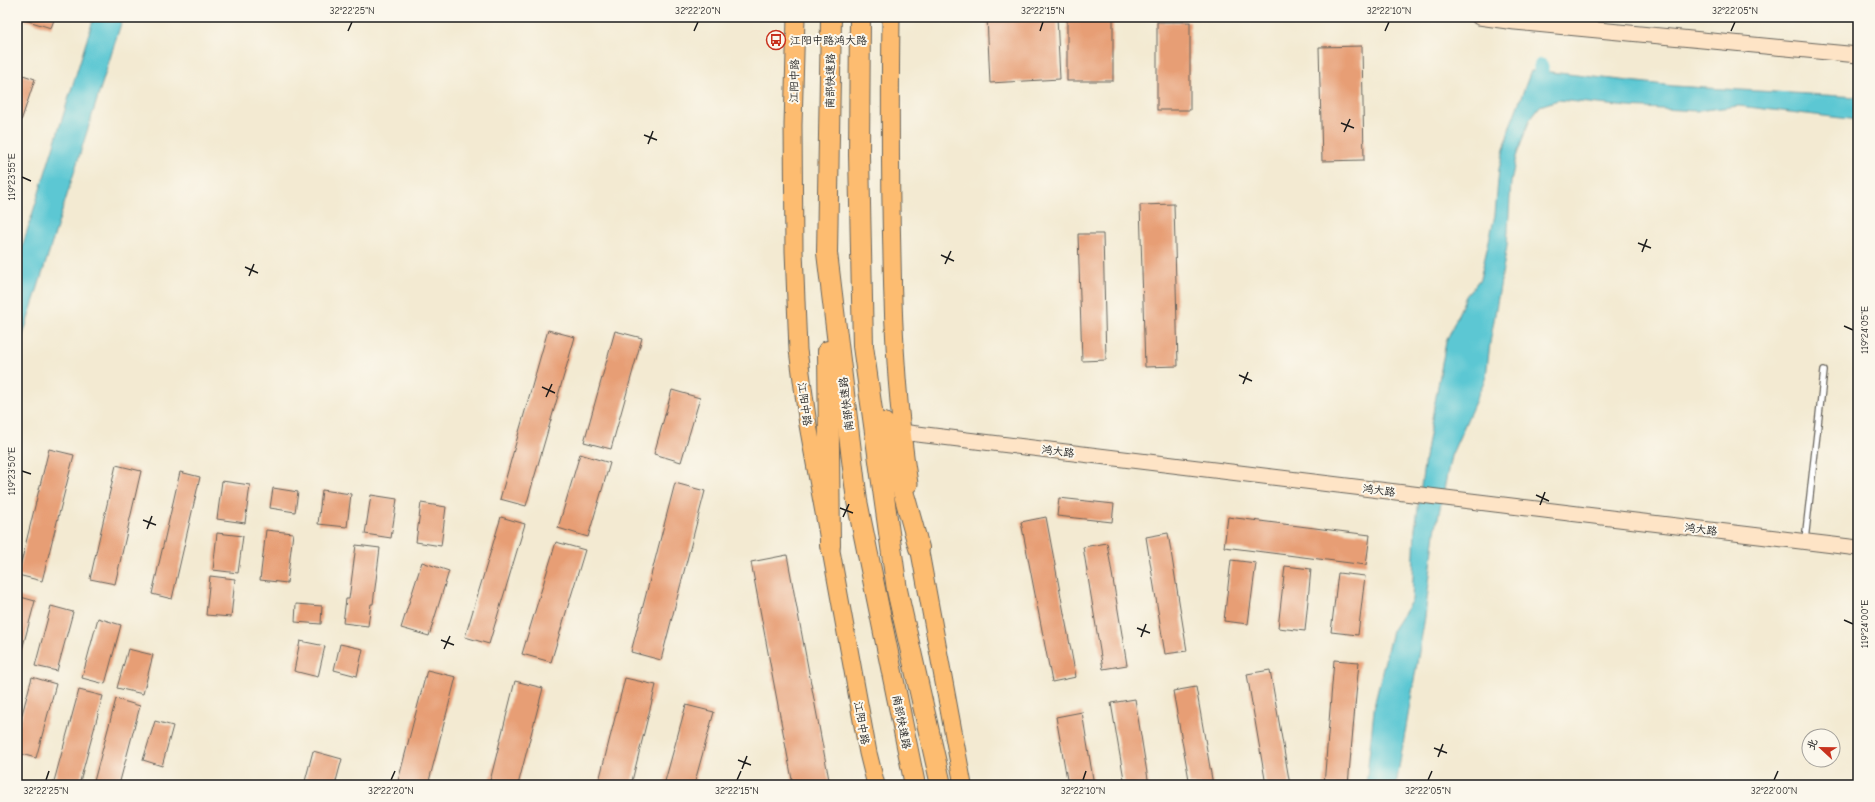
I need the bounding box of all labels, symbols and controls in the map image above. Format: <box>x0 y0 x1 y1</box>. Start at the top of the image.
text: 32°22'25"N <box>329 5 375 17</box>
text: 32°22'20"N <box>675 5 721 17</box>
text: 32°22'15"N <box>1021 5 1065 17</box>
text: 32°22'10"N <box>1367 5 1411 17</box>
text: 32°22'05"N <box>1712 5 1758 17</box>
bus stop icon: 江阳中路鸿大路 <box>765 29 787 51</box>
place label: 江阳中路鸿大路 <box>790 34 867 47</box>
street label: 南部快速路 <box>824 53 837 109</box>
street label: 江阳中路 <box>788 59 801 103</box>
text: 119°23'55"E <box>6 153 18 201</box>
text: 119°24'05"E <box>1859 306 1871 354</box>
street label: 南部快速路 <box>837 376 856 432</box>
street label: 江阳中路 <box>795 381 814 427</box>
street label: 鸿大路 <box>1041 443 1075 460</box>
text: 119°23'50"E <box>6 447 18 495</box>
street label: 鸿大路 <box>1362 482 1396 499</box>
street label: 鸿大路 <box>1684 521 1718 538</box>
text: 119°24'00"E <box>1859 600 1871 648</box>
street label: 南部快速路 <box>890 694 913 750</box>
street label: 江阳中路 <box>851 700 872 746</box>
north arrow <box>1801 728 1841 768</box>
text: 北 <box>1804 737 1820 752</box>
text: 32°22'25"N <box>23 785 69 797</box>
text: 32°22'20"N <box>368 785 414 797</box>
text: 32°22'15"N <box>715 785 759 797</box>
text: 32°22'10"N <box>1061 785 1105 797</box>
text: 32°22'05"N <box>1405 785 1451 797</box>
text: 32°22'00"N <box>1751 785 1797 797</box>

